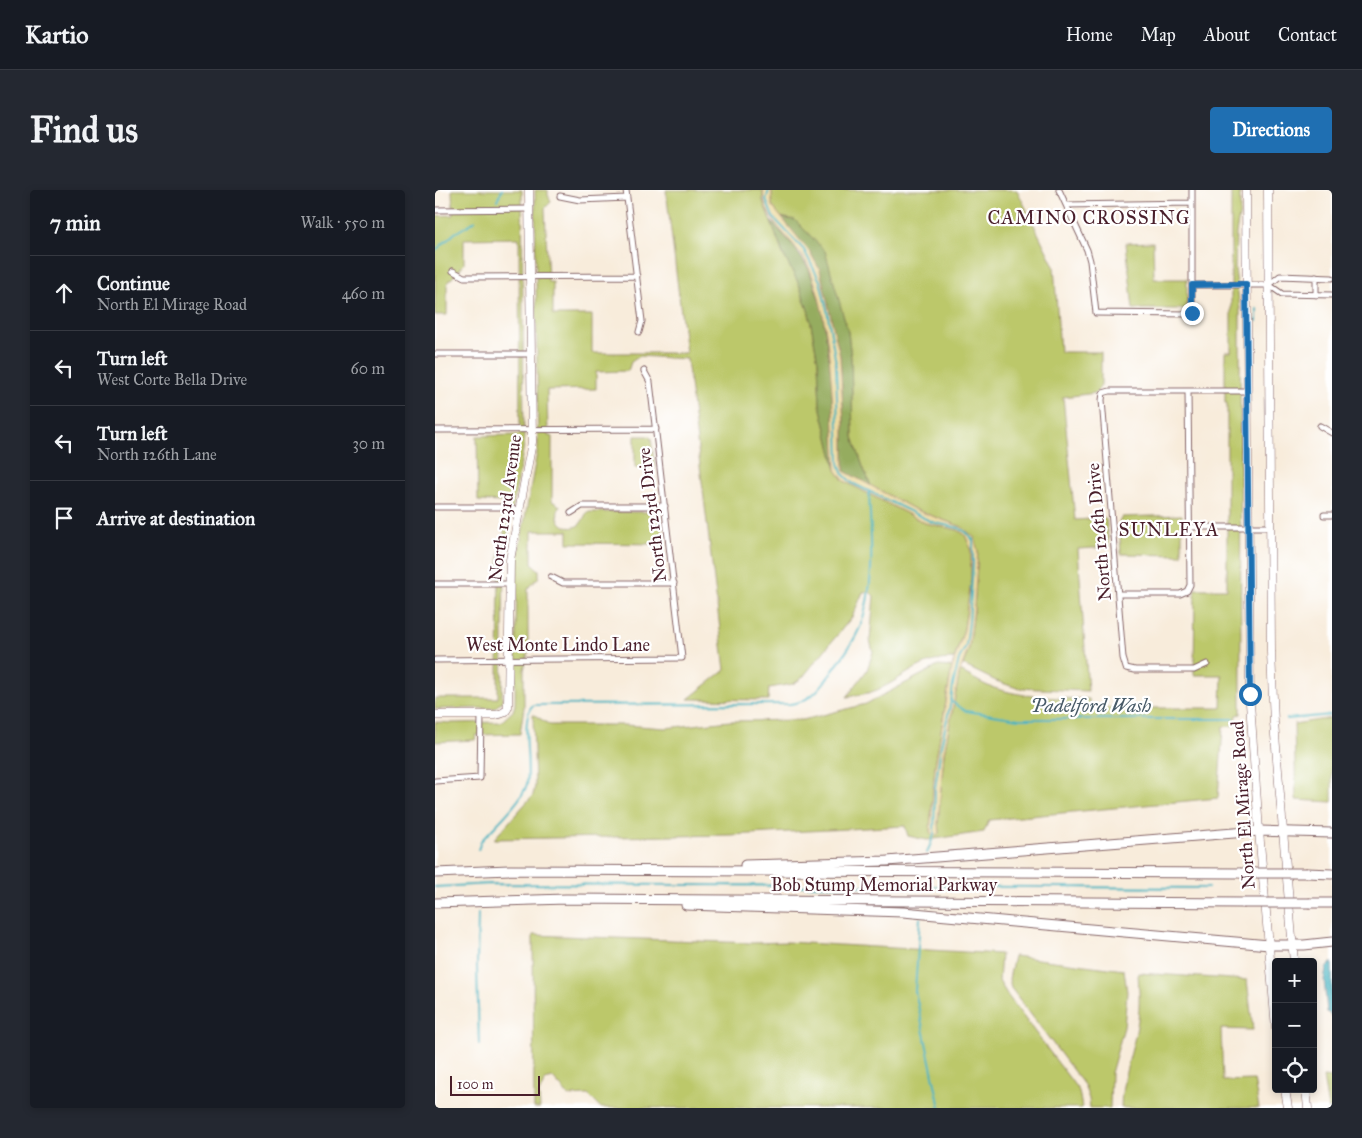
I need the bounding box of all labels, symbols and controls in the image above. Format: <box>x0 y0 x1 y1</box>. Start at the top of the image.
text: Kartio <box>25 20 88 50</box>
text: Home <box>1066 24 1113 46</box>
text: Map <box>1141 24 1176 46</box>
text: About <box>1204 24 1250 46</box>
text: Contact <box>1278 24 1337 46</box>
button: Directions <box>1210 107 1332 153</box>
text: Find us <box>30 109 138 152</box>
district label: CAMINO CROSSING <box>987 206 1191 229</box>
text: 7 min <box>50 210 101 236</box>
text: Walk · 550 m <box>301 213 385 232</box>
text: Continue <box>97 272 170 295</box>
icon: ahead <box>50 279 78 307</box>
text: 460 m <box>342 284 385 303</box>
text: North El Mirage Road <box>97 295 247 314</box>
route end <box>1181 302 1204 325</box>
text: Turn left <box>97 347 167 370</box>
icon: left <box>50 354 78 382</box>
text: 60 m <box>351 359 385 378</box>
text: West Corte Bella Drive <box>97 370 247 389</box>
text: Turn left <box>97 422 167 445</box>
icon: left <box>50 429 78 457</box>
street label: North 123rd Avenue <box>484 433 526 583</box>
text: 30 m <box>352 434 385 453</box>
text: North 126th Lane <box>97 445 217 464</box>
street label: North 123rd Drive <box>633 446 671 584</box>
street label: North 126th Drive <box>1082 462 1116 602</box>
icon: arrive <box>50 504 78 532</box>
text: Arrive at destination <box>97 507 255 530</box>
district label: SUNLEYA <box>1118 518 1220 541</box>
street label: West Monte Lindo Lane <box>466 634 650 656</box>
route start <box>1239 683 1262 706</box>
water label: Padelford Wash <box>1031 694 1151 717</box>
street label: North El Mirage Road <box>1226 720 1261 890</box>
street label: Bob Stump Memorial Parkway <box>771 874 998 896</box>
map controls <box>1272 958 1317 1093</box>
button: + <box>1272 958 1317 1003</box>
button: − <box>1272 1003 1317 1048</box>
button: locate <box>1272 1048 1317 1093</box>
scale bar <box>450 1073 540 1096</box>
text: 100 m <box>457 1076 494 1093</box>

